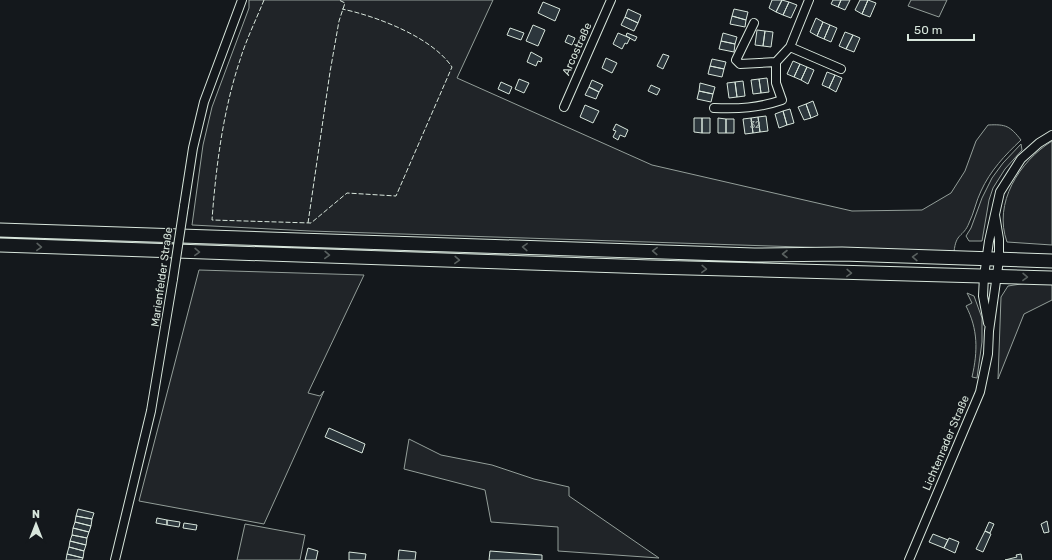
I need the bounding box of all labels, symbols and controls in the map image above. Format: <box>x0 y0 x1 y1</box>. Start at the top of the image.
scale bar <box>908 16 974 42</box>
street label: Arcostraße <box>560 21 594 77</box>
text: 50 m <box>914 23 942 37</box>
house number: 32 <box>750 120 760 130</box>
street label: Marienfelder Straße <box>149 226 175 328</box>
one-way arrow <box>36 242 42 251</box>
one-way arrow <box>522 243 528 251</box>
one-way arrow <box>194 247 200 256</box>
one-way arrow <box>652 247 658 256</box>
one-way arrow <box>782 250 788 258</box>
one-way arrow <box>324 251 330 260</box>
one-way arrow <box>912 252 918 261</box>
one-way arrow <box>454 255 460 264</box>
one-way arrow <box>701 265 707 273</box>
one-way arrow <box>846 269 852 277</box>
one-way arrow <box>1022 273 1028 281</box>
street label: Lichtenrader Straße <box>920 393 972 493</box>
north arrow <box>16 504 56 544</box>
text: N <box>32 508 40 521</box>

